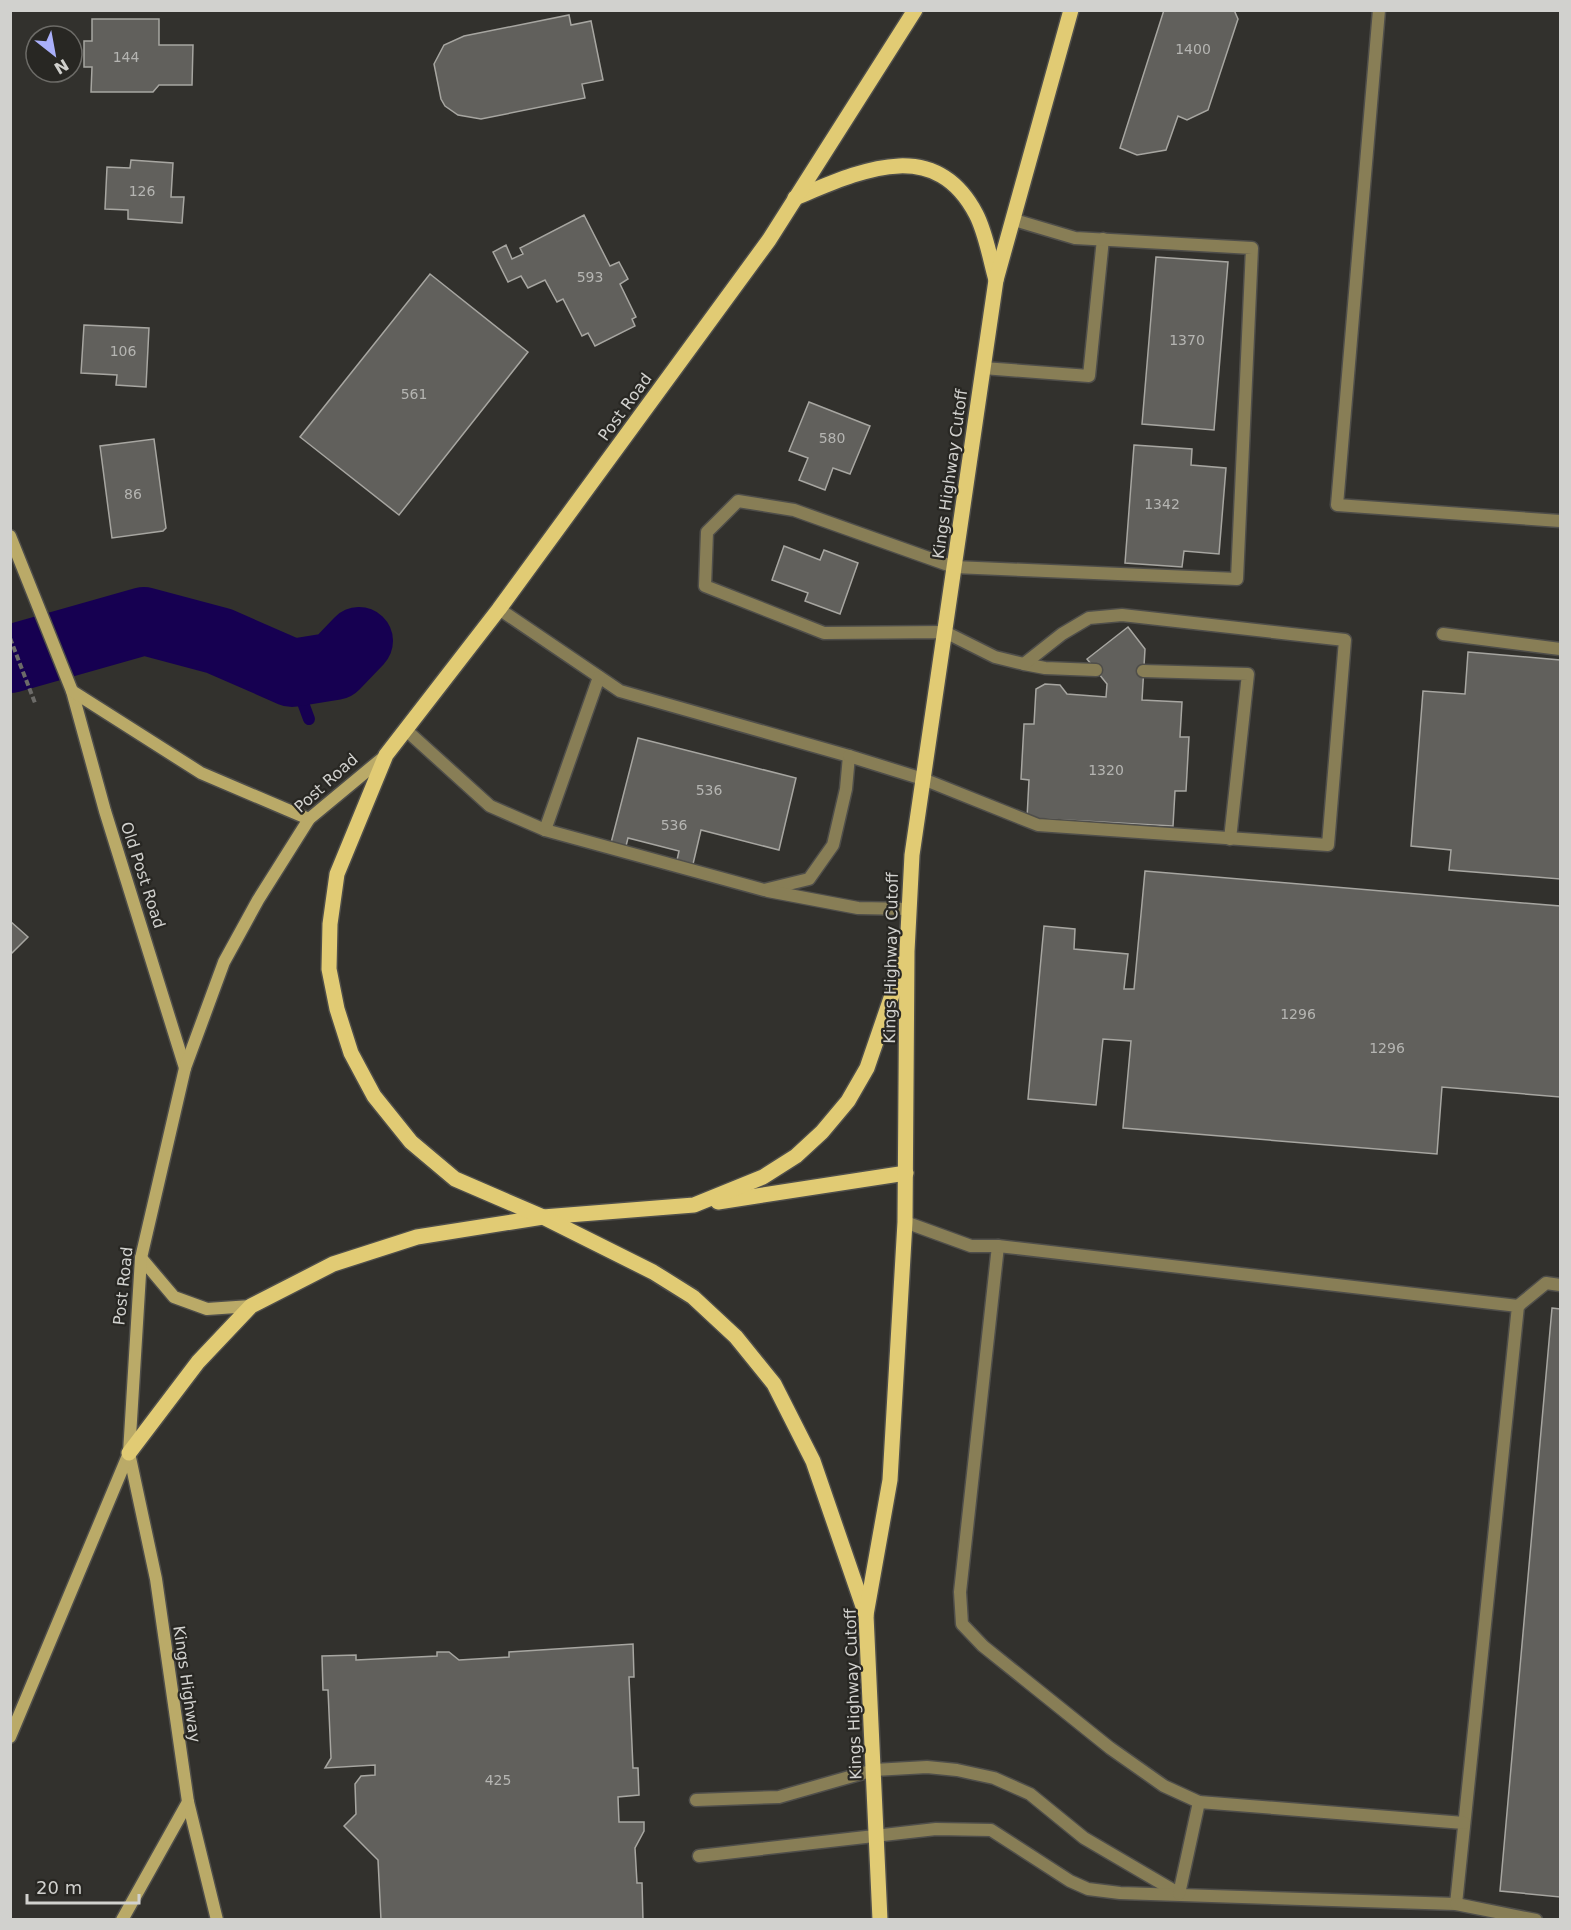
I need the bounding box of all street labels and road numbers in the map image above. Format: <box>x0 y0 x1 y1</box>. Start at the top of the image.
street label: Post Road <box>594 370 656 444</box>
street label: Kings Highway Cutoff <box>929 387 971 560</box>
street label: Post Road <box>290 750 362 816</box>
street label: Old Post Road <box>117 819 169 931</box>
street label: Kings Highway Cutoff <box>880 871 902 1044</box>
street label: Post Road <box>109 1246 137 1326</box>
street label: Kings Highway Cutoff <box>840 1607 865 1780</box>
street label: Kings Highway <box>169 1624 205 1744</box>

